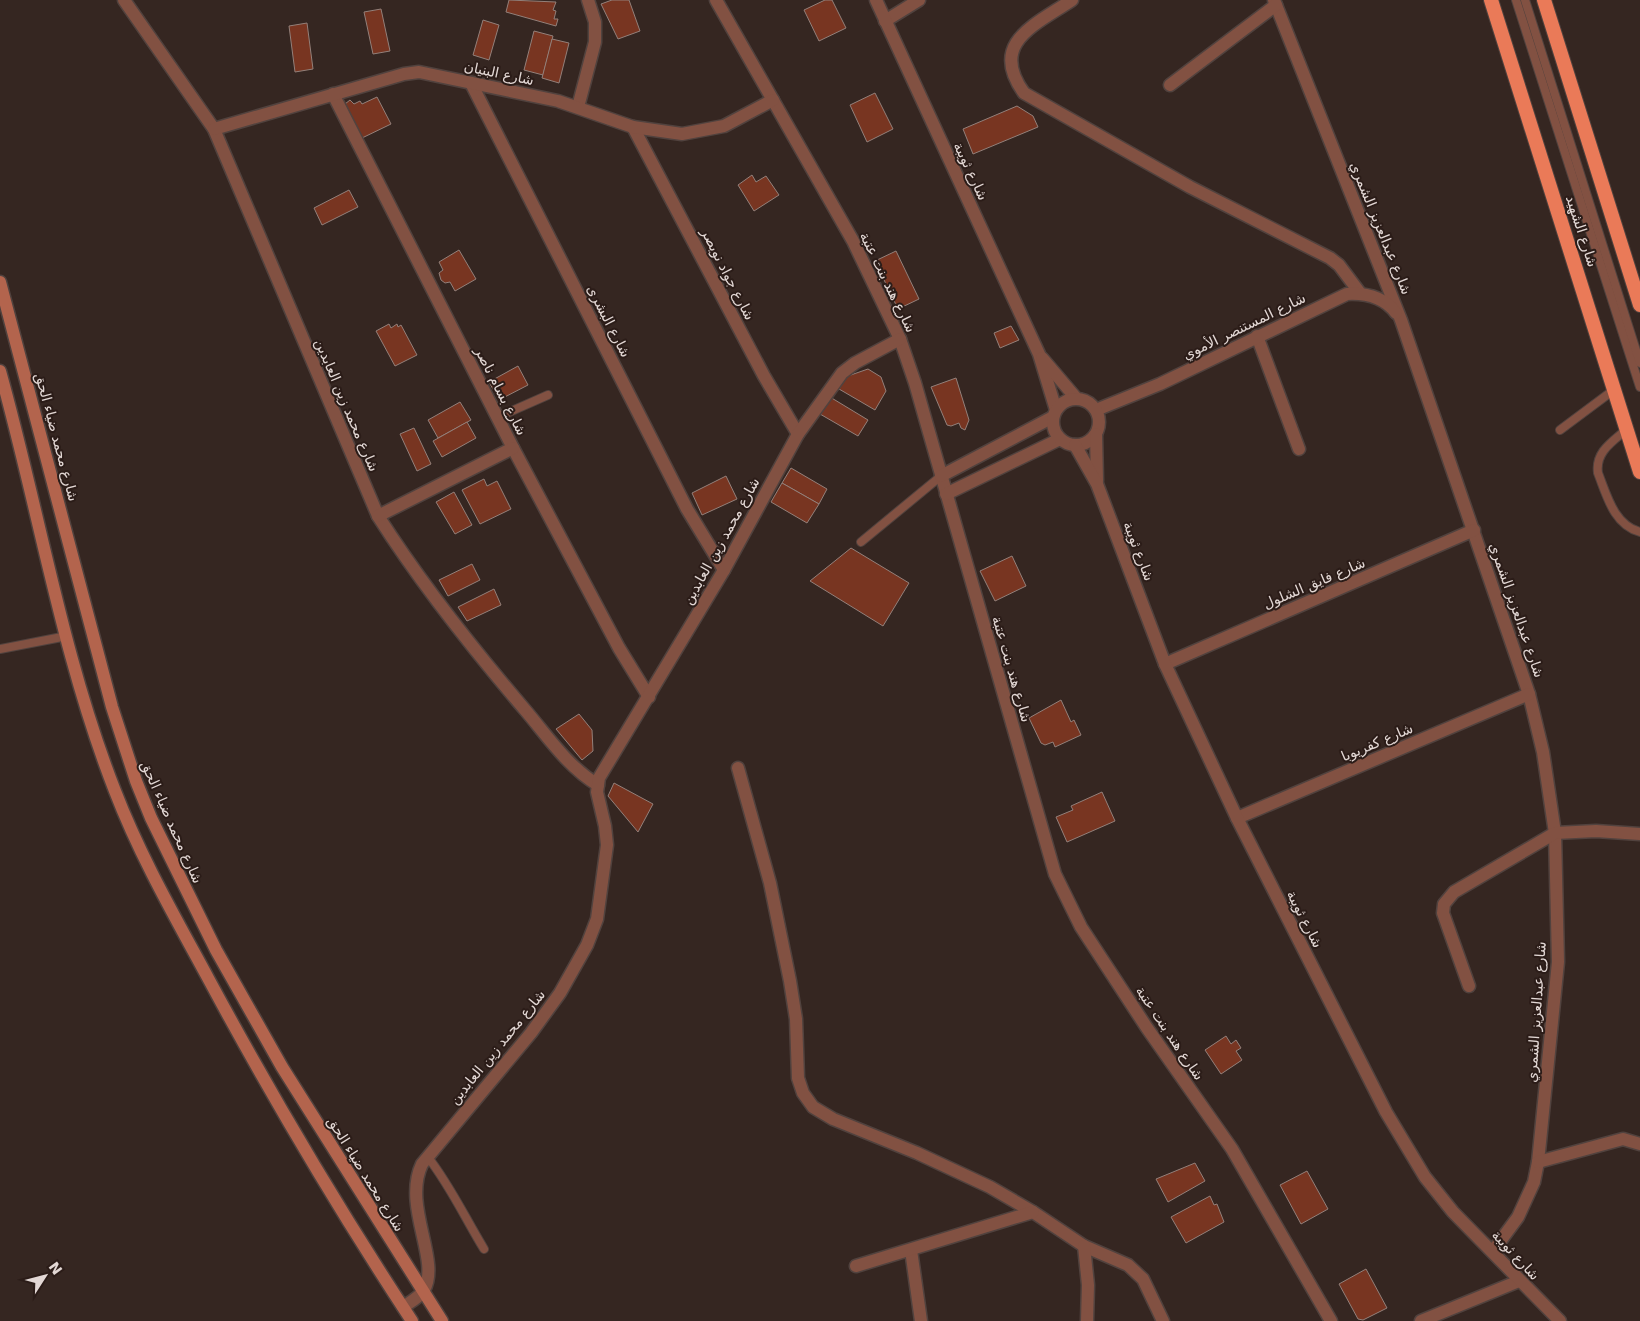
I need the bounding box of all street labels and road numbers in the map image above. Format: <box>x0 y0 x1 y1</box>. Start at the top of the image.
street label: شارع البنيان <box>462 58 535 89</box>
street label: شارع ثويبة <box>950 139 991 203</box>
street label: شارع عبدالعزيز الشمري <box>1346 159 1415 297</box>
street label: شارع الشهيد <box>1562 193 1601 269</box>
street label: شارع جواد نويصر <box>697 225 758 323</box>
street label: شارع هند بنت عتبة <box>856 229 919 335</box>
street label: شارع البشرى <box>583 282 634 360</box>
street label: شارع المستنصر الأموي <box>1180 288 1308 364</box>
street label: شارع محمد زين العابدين <box>311 336 382 474</box>
street label: شارع بسام ناصر <box>470 343 530 438</box>
street label: شارع محمد ضياء الحق <box>31 371 82 503</box>
street label: شارع محمد زين العابدين <box>679 475 763 608</box>
street label: شارع ثويبة <box>1119 519 1158 583</box>
street label: شارع عبدالعزيز الشمري <box>1485 540 1548 680</box>
street label: شارع فايق الشلول <box>1261 554 1368 613</box>
street label: شارع هند بنت عتبة <box>988 614 1035 724</box>
street label: شارع كفريوبا <box>1339 720 1416 765</box>
street label: شارع محمد ضياء الحق <box>137 758 206 886</box>
street label: شارع ثويبة <box>1283 888 1326 951</box>
street label: شارع عبدالعزيز الشمري <box>1523 941 1550 1083</box>
street label: شارع هند بنت عتبة <box>1132 983 1207 1083</box>
street label: شارع محمد زين العابدين <box>446 987 549 1108</box>
street label: شارع محمد ضياء الحق <box>323 1114 408 1235</box>
street label: شارع ثويبة <box>1488 1227 1543 1284</box>

